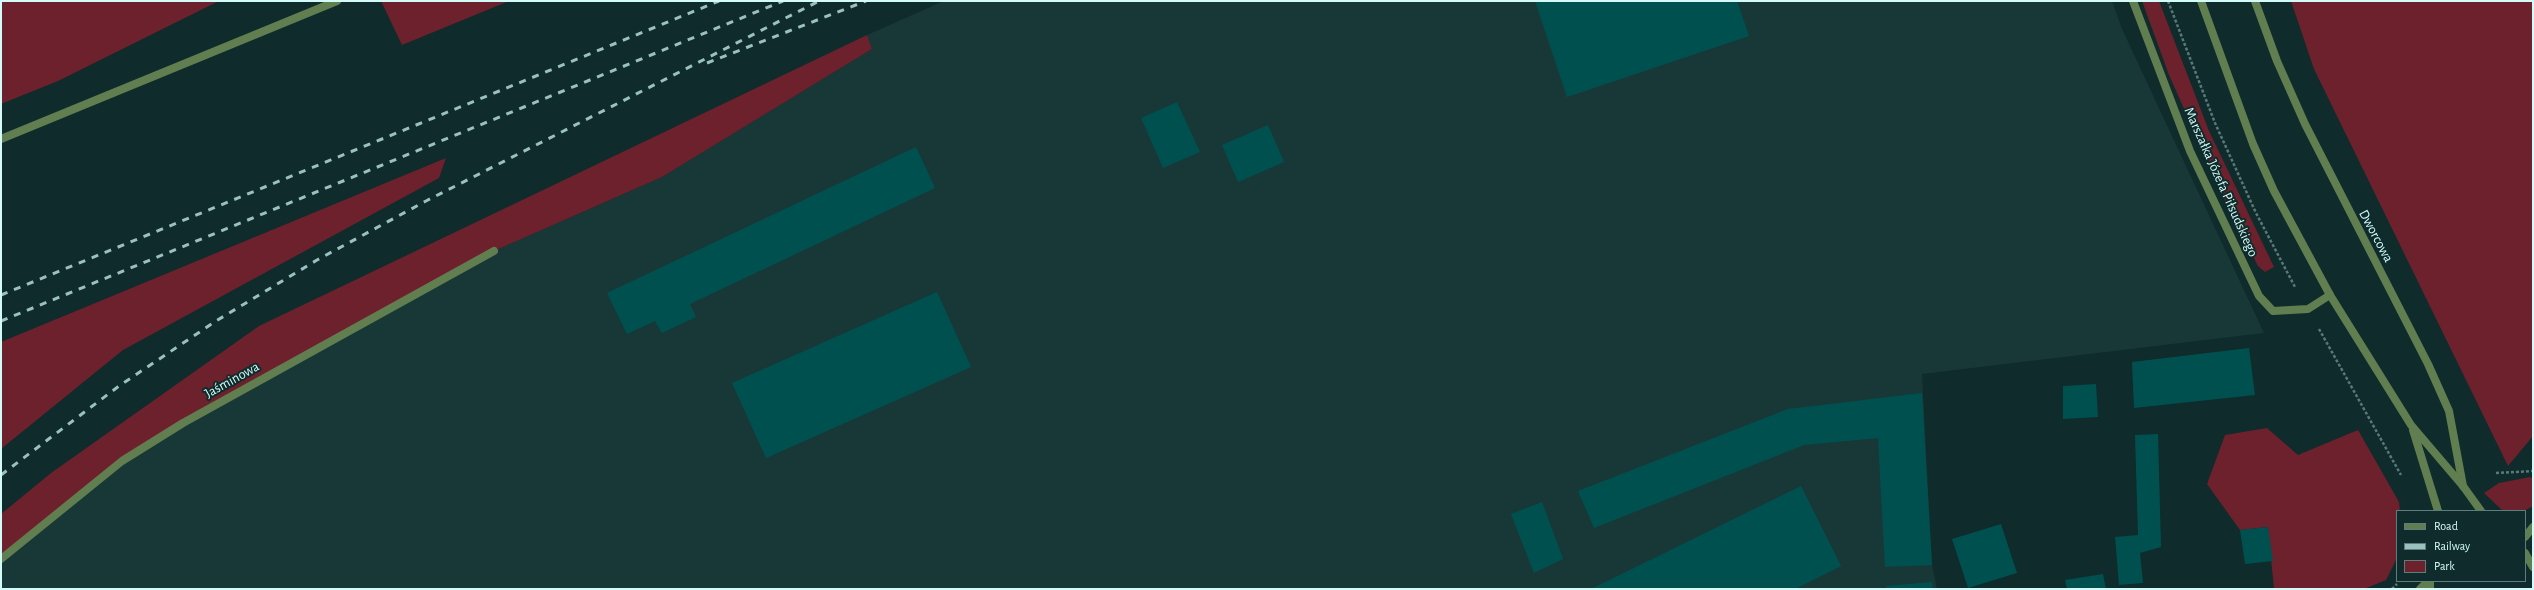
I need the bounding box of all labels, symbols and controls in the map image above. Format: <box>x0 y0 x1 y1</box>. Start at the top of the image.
street label: Marszałka Józefa Piłsudskiego <box>2180 105 2262 259</box>
street label: Dworcowa <box>2355 207 2397 265</box>
street label: Jaśminowa <box>202 358 262 402</box>
legend <box>2396 510 2526 582</box>
text: Road <box>2434 520 2458 532</box>
text: Railway <box>2434 540 2470 552</box>
text: Park <box>2434 560 2455 572</box>

